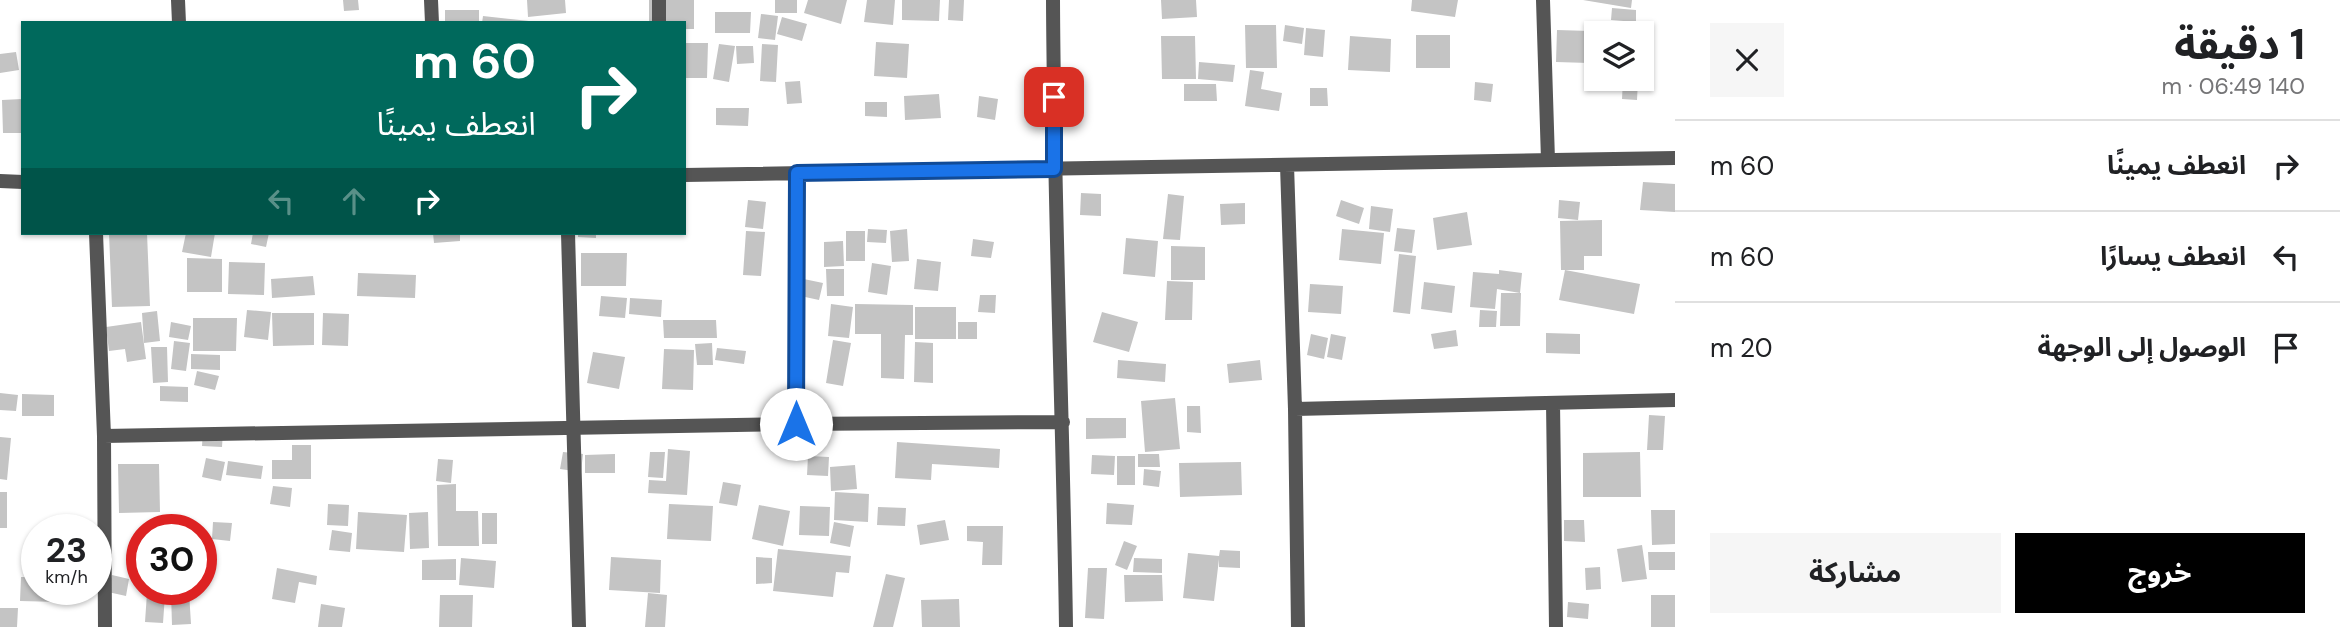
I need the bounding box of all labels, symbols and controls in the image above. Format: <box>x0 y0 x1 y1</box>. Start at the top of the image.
text: 1 دقيقة <box>2174 17 2305 72</box>
map controls <box>1584 21 1654 91</box>
button: layers <box>1584 21 1654 91</box>
button: close <box>1710 23 1784 97</box>
text: 60 m <box>413 29 536 93</box>
icon: right <box>560 49 651 140</box>
pin <box>1024 67 1084 127</box>
text: 140 m · 06:49 <box>2161 71 2305 101</box>
icon: arrive <box>1035 78 1073 116</box>
text: انعطف يمينًا <box>376 103 536 145</box>
icon: right <box>2267 147 2305 185</box>
text: انعطف يمينًا <box>2107 148 2246 182</box>
text: 60 m <box>1710 149 1774 183</box>
icon: left <box>262 182 300 220</box>
icon: ahead <box>335 182 373 220</box>
icon: right <box>408 182 446 220</box>
icon: left <box>2267 238 2305 276</box>
text: انعطف يسارًا <box>2100 239 2246 273</box>
text: 60 m <box>1710 240 1774 274</box>
icon: arrive <box>2267 329 2305 367</box>
text: الوصول إلى الوجهة <box>2037 330 2246 364</box>
text: 20 m <box>1710 331 1773 365</box>
position arrow <box>759 387 833 461</box>
speed limit sign: 30 <box>126 514 217 605</box>
text: 23 <box>46 527 87 573</box>
button: مشاركة <box>1710 533 2001 613</box>
button: خروج <box>2015 533 2305 613</box>
text: km/h <box>45 565 88 589</box>

